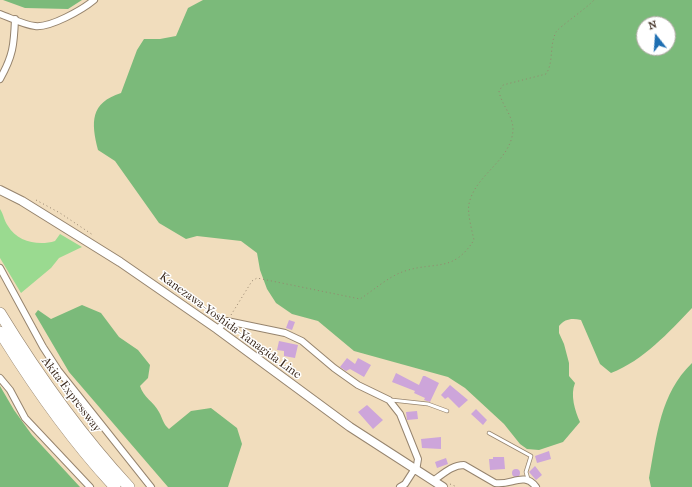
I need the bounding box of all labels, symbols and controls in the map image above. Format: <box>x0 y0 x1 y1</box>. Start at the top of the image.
north arrow <box>636 16 676 56</box>
text: N <box>647 18 659 32</box>
street label: Kanezawa-Yoshida-Yanagida Line <box>156 270 304 382</box>
street label: Akita Expressway <box>38 355 104 435</box>

